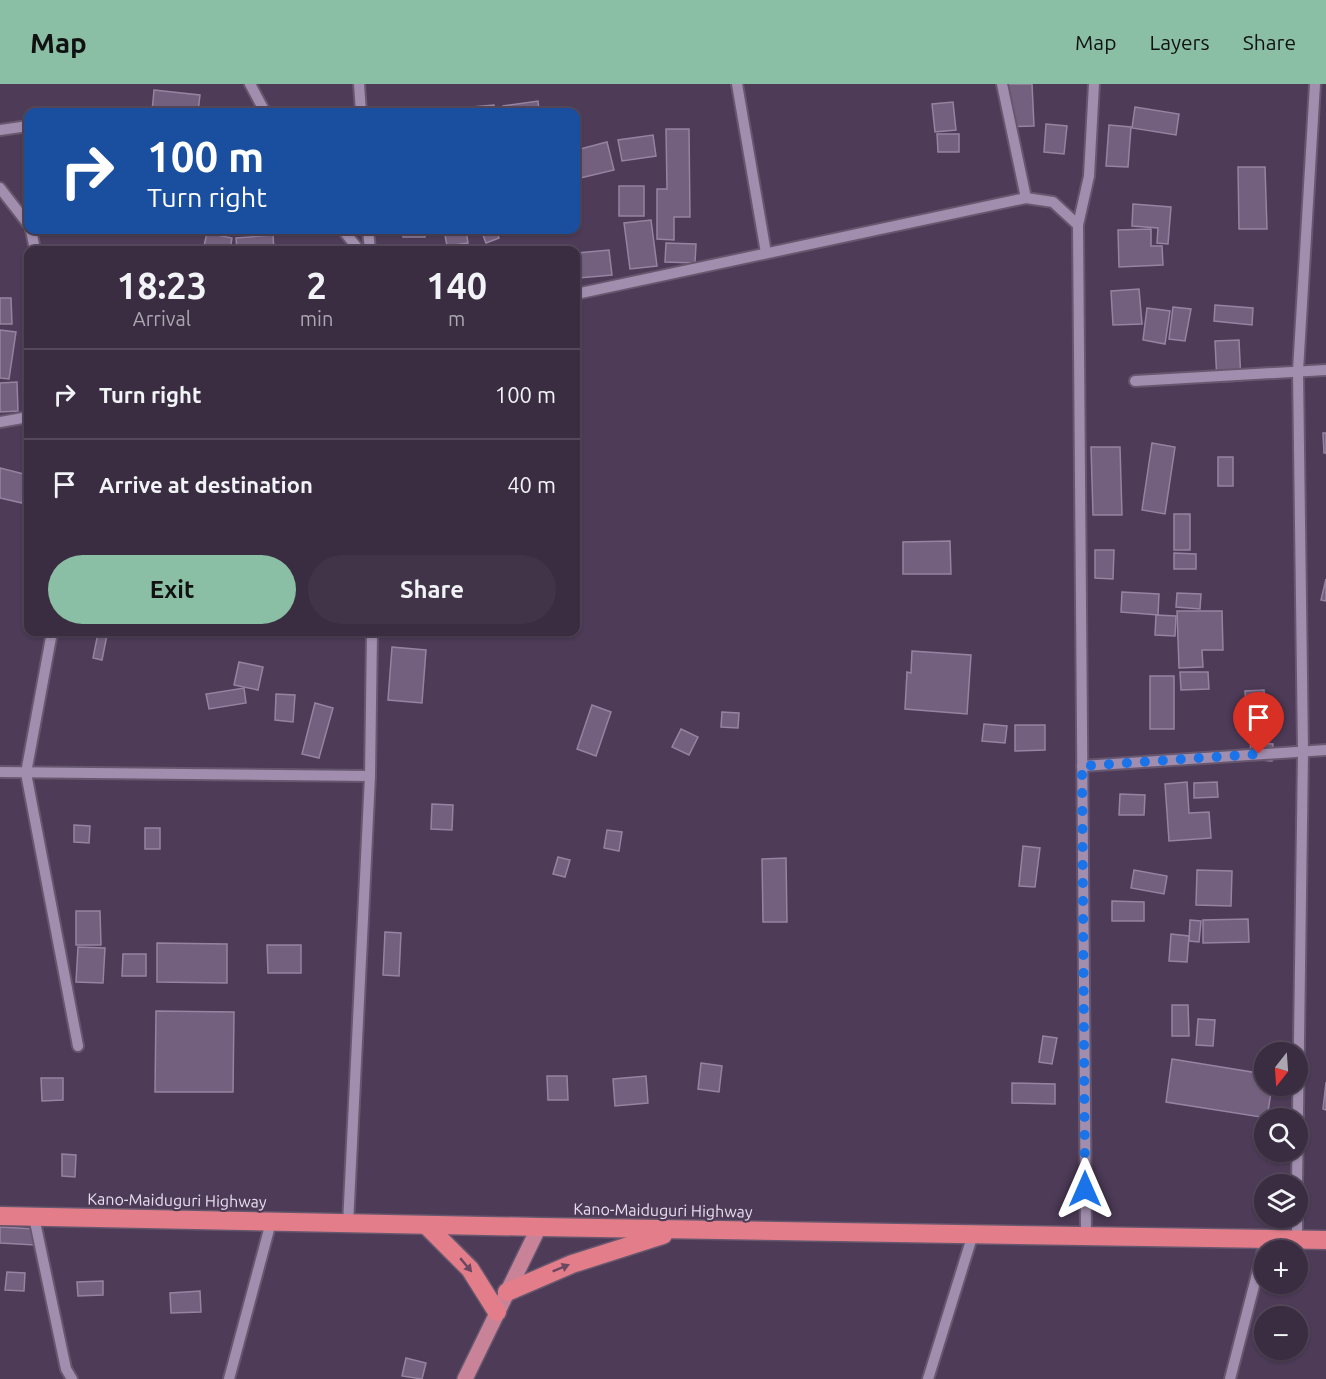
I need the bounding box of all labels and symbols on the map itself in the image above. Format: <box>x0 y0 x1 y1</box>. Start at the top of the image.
pin <box>1233 692 1284 754</box>
north arrow <box>1254 1042 1308 1096</box>
position arrow <box>1053 1157 1117 1221</box>
street label: Kano-Maiduguri Highway <box>87 1189 267 1211</box>
street label: Kano-Maiduguri Highway <box>573 1199 753 1221</box>
one-way arrow <box>459 1257 472 1273</box>
one-way arrow <box>552 1263 570 1273</box>

